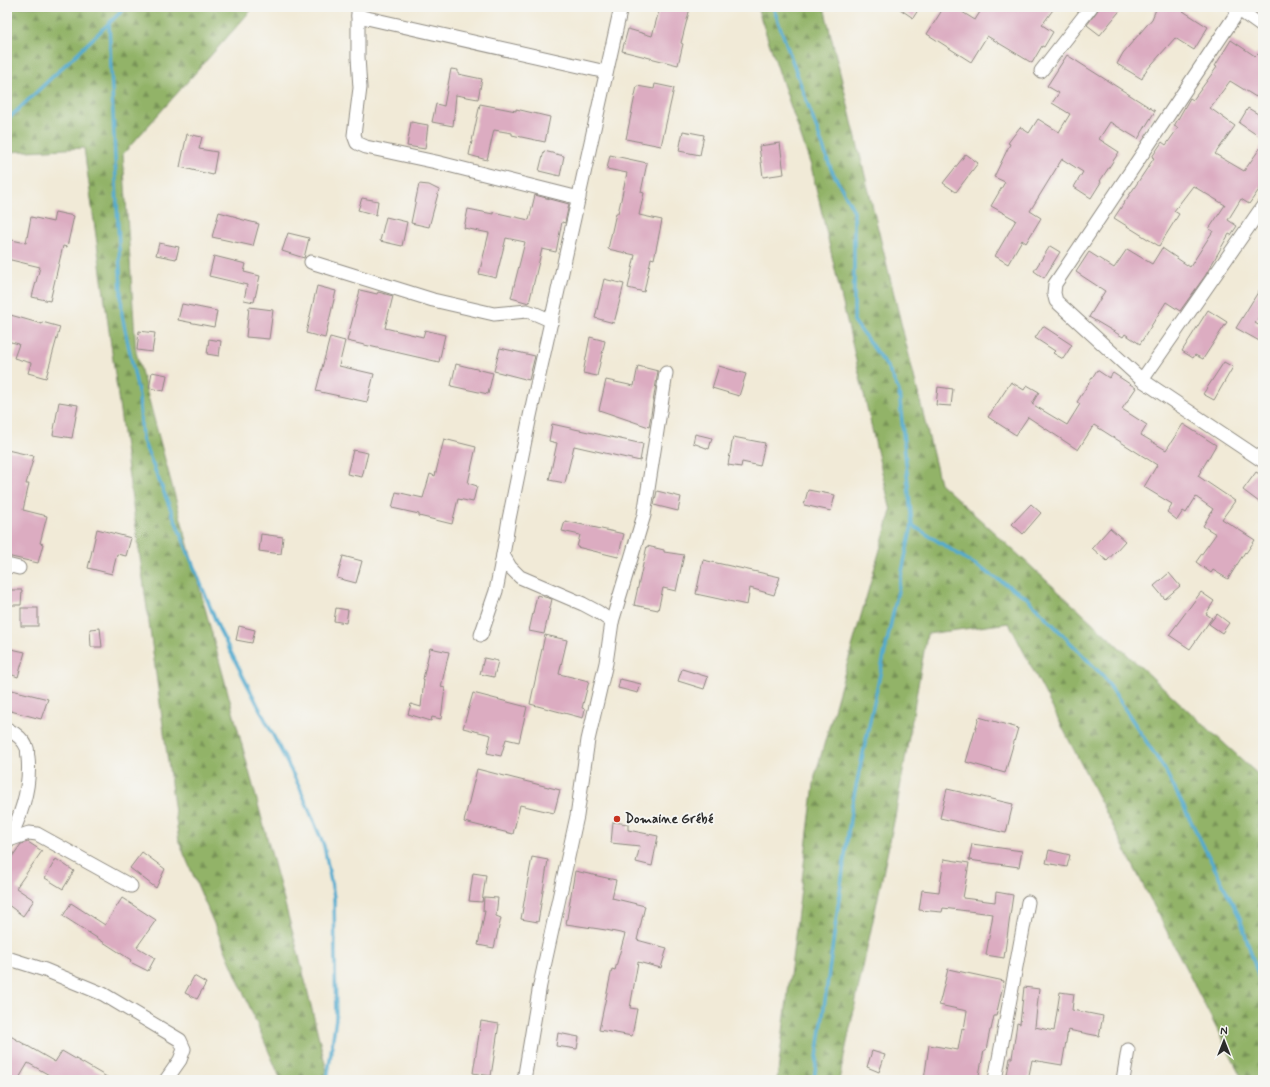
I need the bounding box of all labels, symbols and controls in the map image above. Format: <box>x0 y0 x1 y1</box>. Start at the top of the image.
place label: Domaine Grébé <box>625 811 713 828</box>
marker: Domaine Grébé <box>612 814 622 824</box>
north arrow <box>1204 1021 1244 1061</box>
text: N <box>1220 1025 1228 1039</box>

